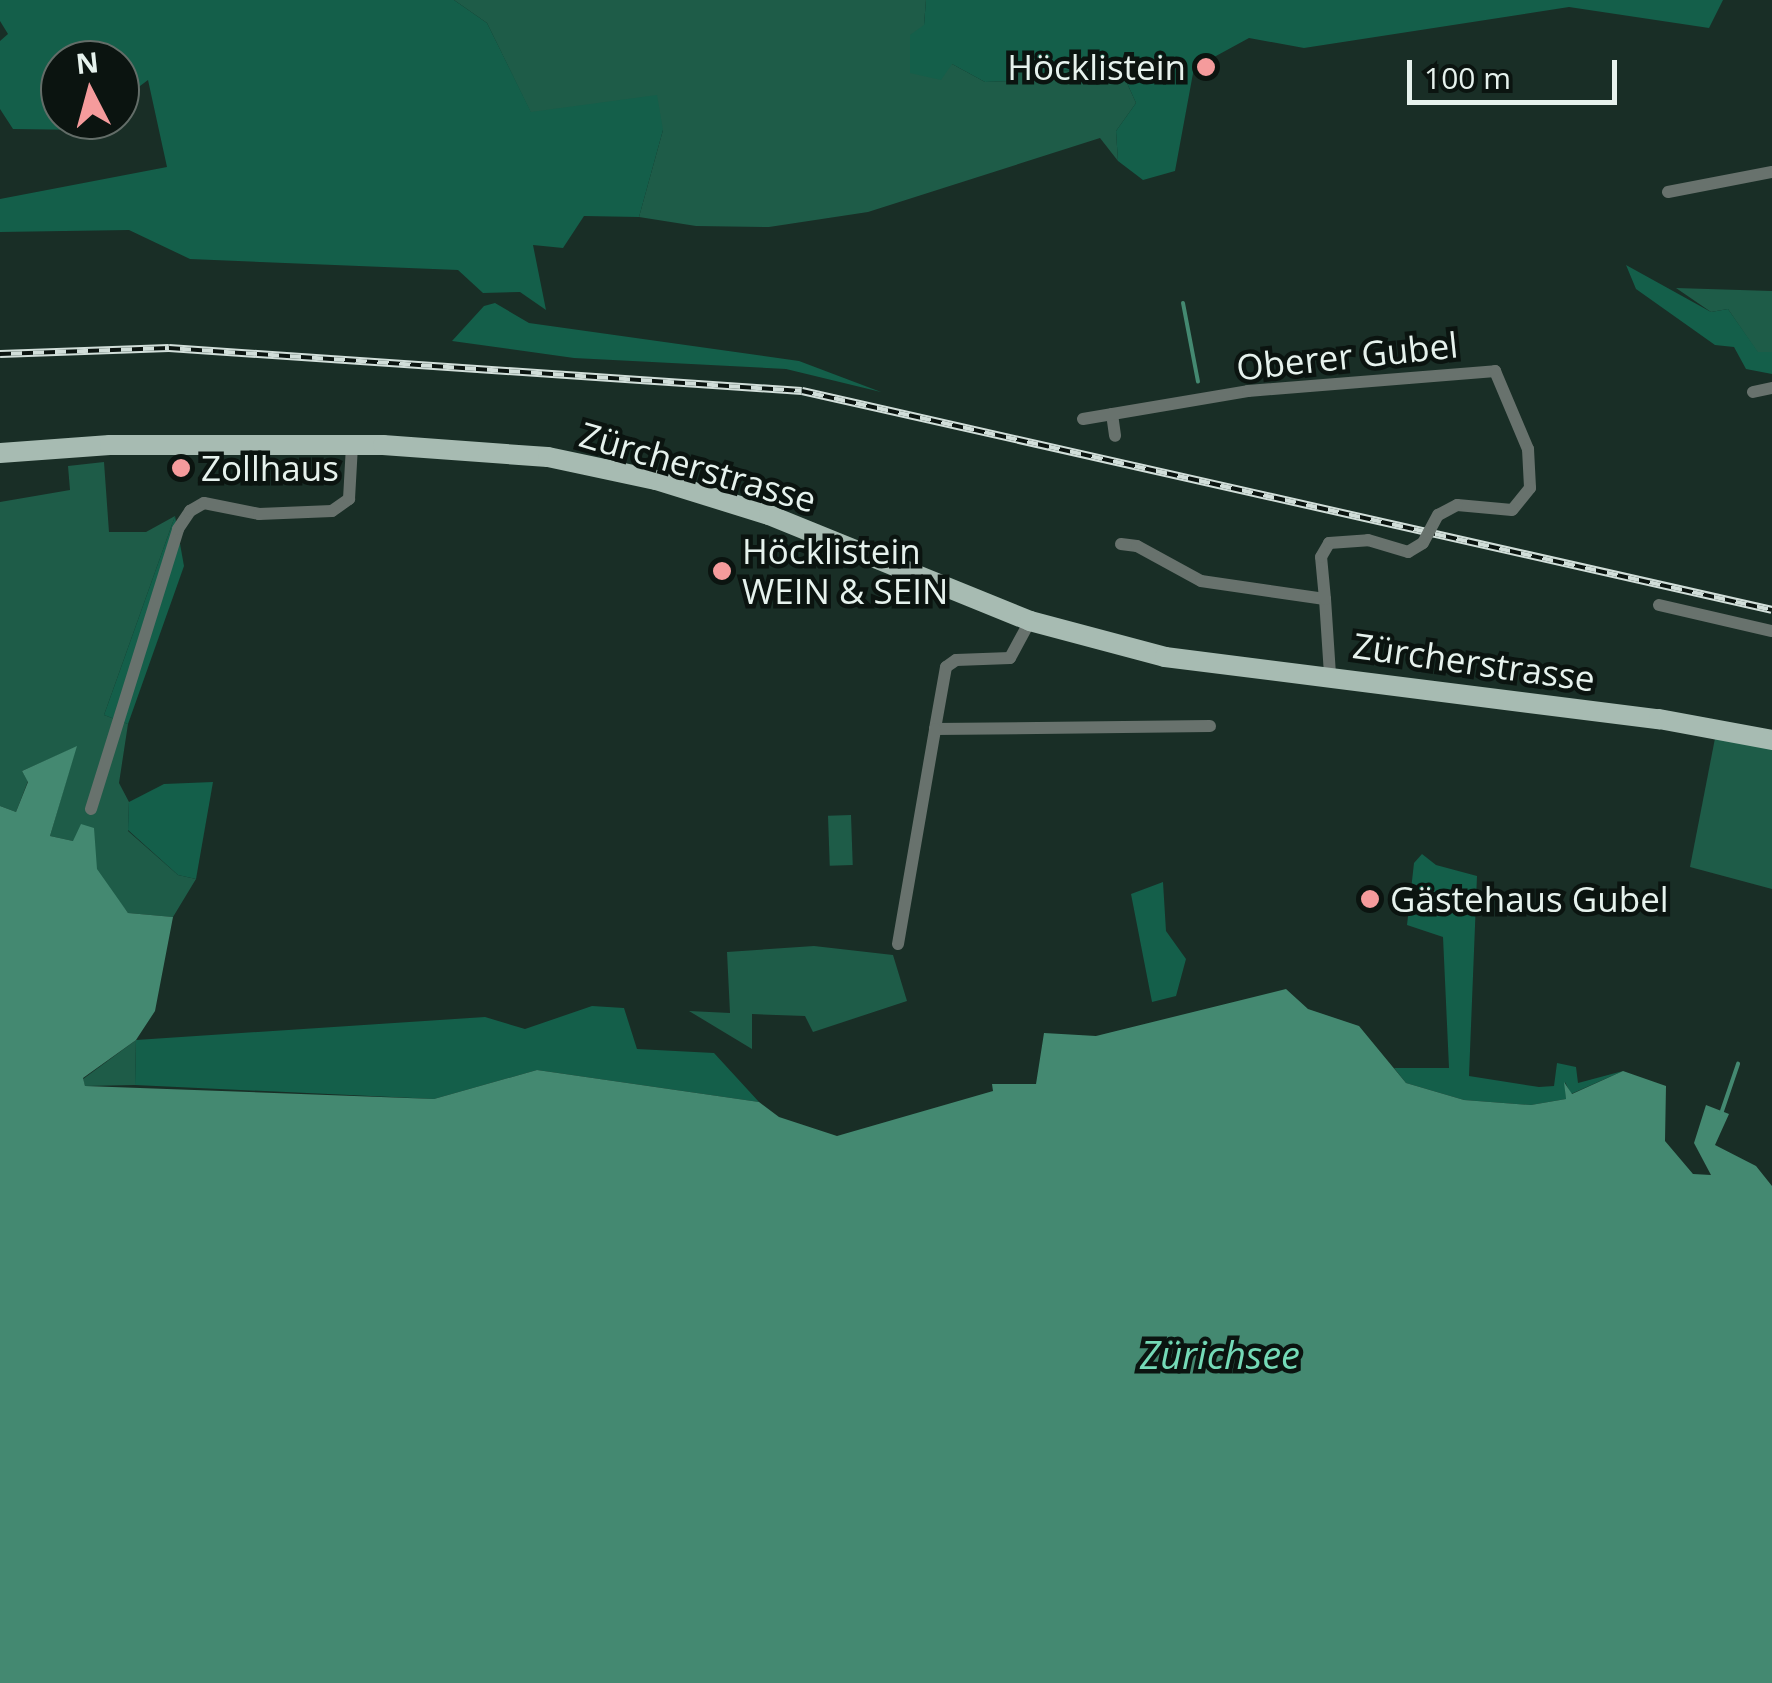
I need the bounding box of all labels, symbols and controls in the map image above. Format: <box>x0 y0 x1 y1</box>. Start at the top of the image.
north arrow <box>40 40 140 140</box>
scale bar <box>1412 40 1622 102</box>
text: N <box>74 42 100 82</box>
place label: Höcklistein <box>1007 46 1186 88</box>
marker: Höcklistein <box>1195 56 1217 78</box>
text: 100 m <box>1424 57 1511 98</box>
street label: Oberer Gubel <box>1234 323 1460 389</box>
street label: Zürcherstrasse <box>575 413 821 521</box>
place label: Zollhaus <box>201 447 339 489</box>
marker: Zollhaus <box>170 457 192 479</box>
place label: Höcklistein WEIN & SEIN <box>742 530 948 612</box>
marker: Höcklistein WEIN & SEIN <box>711 560 733 582</box>
street label: Zürcherstrasse <box>1350 624 1598 700</box>
place label: Gästehaus Gubel <box>1390 878 1669 920</box>
marker: Gästehaus Gubel <box>1359 888 1381 910</box>
water label: Zürichsee <box>1140 1332 1300 1378</box>

